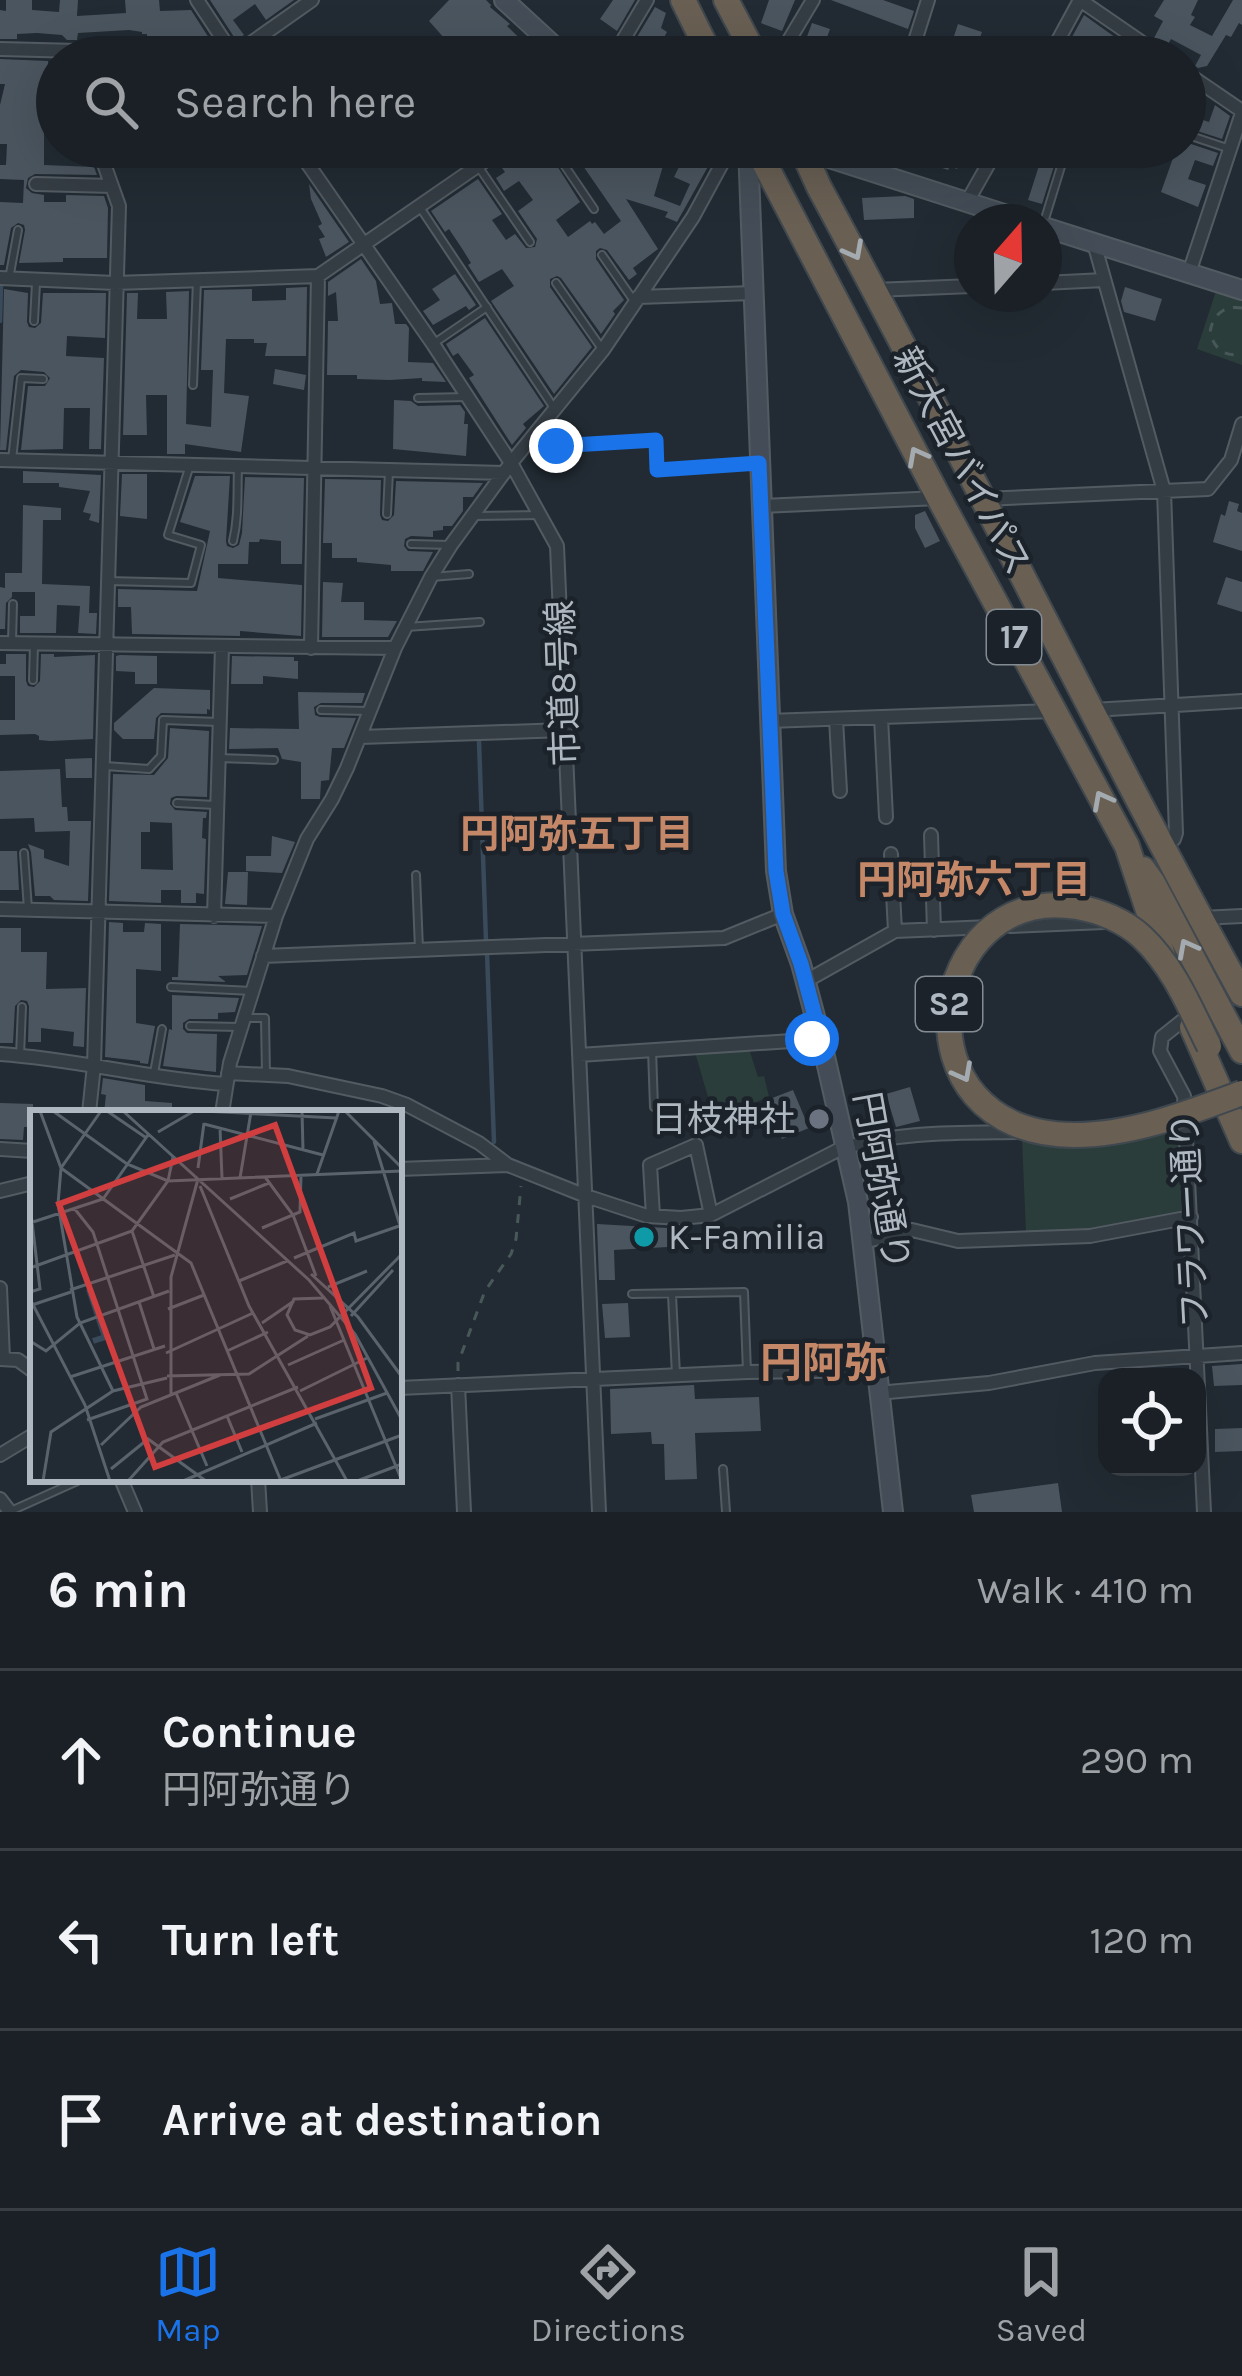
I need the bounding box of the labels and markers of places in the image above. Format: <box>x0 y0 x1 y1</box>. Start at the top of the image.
place label: 日枝神社 <box>651 1098 795 1140</box>
marker: 日枝神社 <box>806 1106 832 1132</box>
place label: K-Familia <box>668 1216 825 1258</box>
marker: K-Familia <box>631 1224 657 1250</box>

